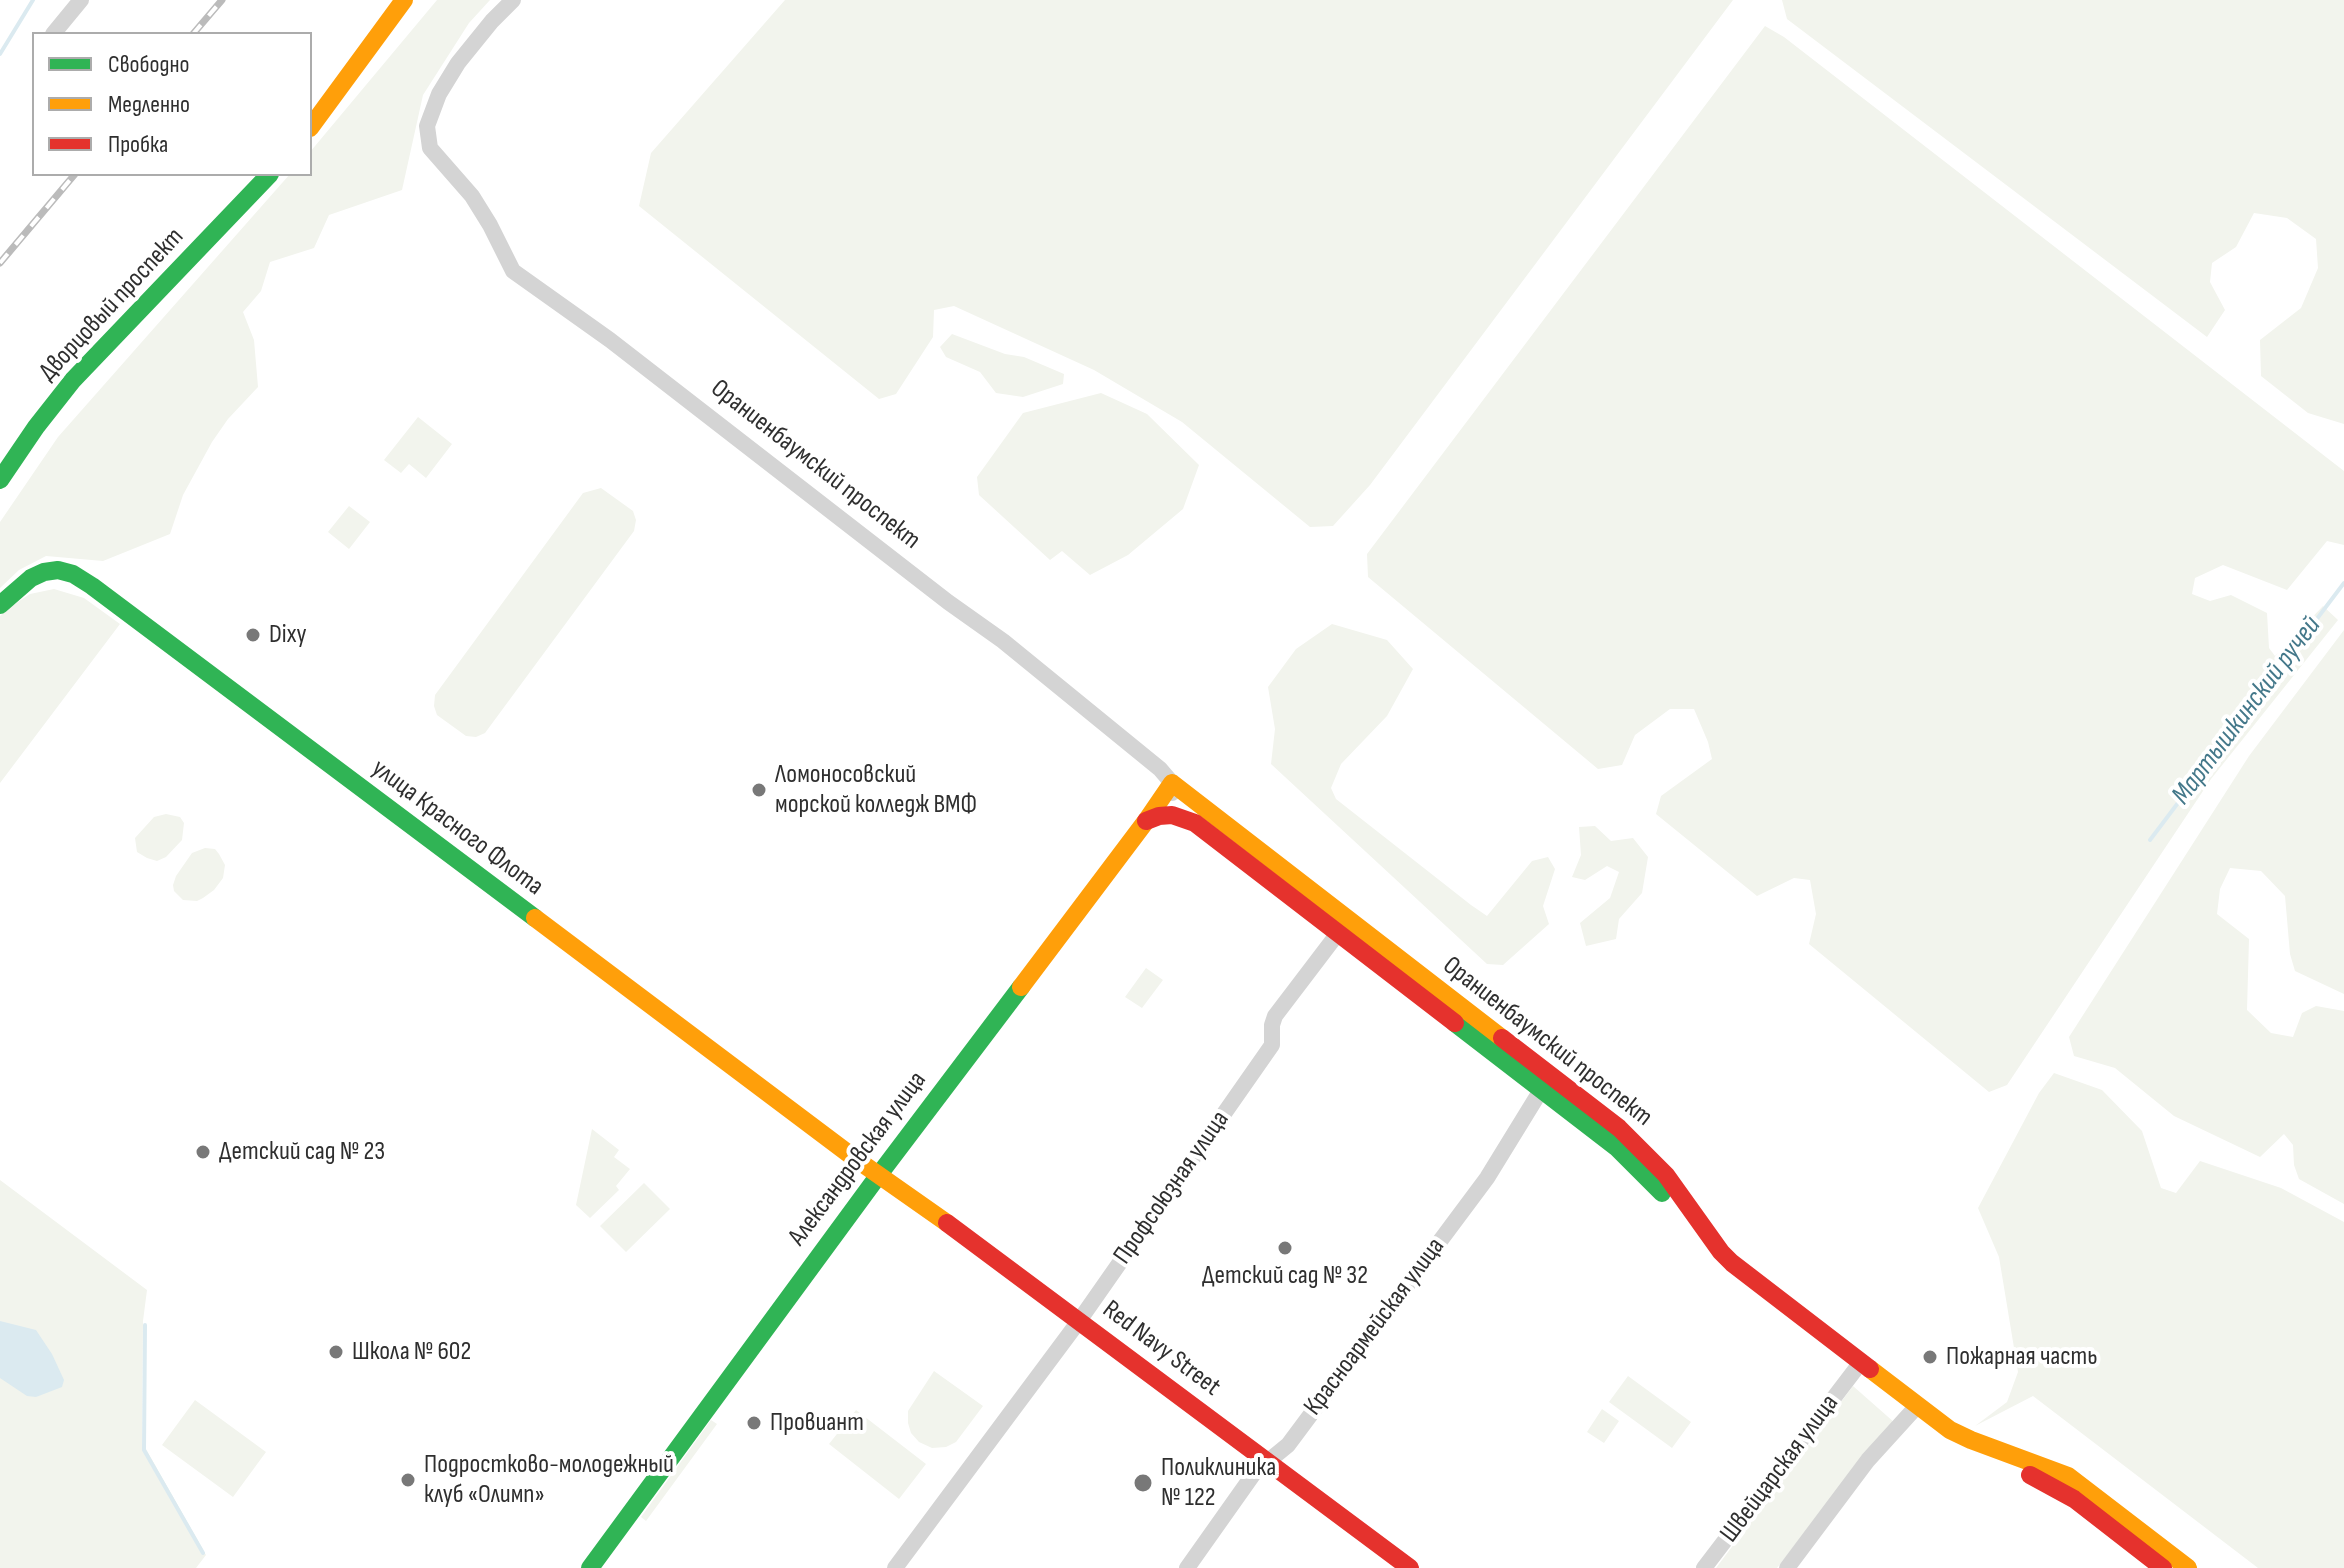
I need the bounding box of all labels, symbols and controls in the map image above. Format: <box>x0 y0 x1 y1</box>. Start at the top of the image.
legend <box>32 32 312 176</box>
text: Свободно <box>108 50 189 79</box>
text: Медленно <box>108 90 190 119</box>
text: Пробка <box>108 130 168 159</box>
street label: Дворцовый проспект <box>33 222 191 388</box>
street label: Ораниенбаумский проспект <box>704 374 926 556</box>
water label: Мартышкинский ручей <box>2165 610 2329 812</box>
place label: Dixy <box>269 619 307 651</box>
marker: Dixy <box>244 626 262 644</box>
street label: улица Красного Флота <box>365 753 549 903</box>
place label: Ломоносовский морской колледж ВМФ <box>775 759 977 820</box>
marker: Ломоносовский морской колледж ВМФ <box>750 781 768 799</box>
street label: Ораниенбаумский проспект <box>1436 951 1658 1133</box>
street label: Александровская улица <box>782 1066 934 1252</box>
street label: Профсоюзная улица <box>1108 1105 1236 1271</box>
place label: Детский сад № 23 <box>219 1136 385 1168</box>
marker: Детский сад № 23 <box>194 1143 212 1161</box>
street label: Красноармейская улица <box>1298 1232 1452 1422</box>
marker: Детский сад № 32 <box>1276 1239 1294 1257</box>
place label: Детский сад № 32 <box>1202 1260 1368 1292</box>
street label: Red Navy Street <box>1096 1295 1226 1403</box>
place label: Школа № 602 <box>352 1336 471 1368</box>
place label: Пожарная часть <box>1946 1341 2098 1373</box>
marker: Школа № 602 <box>327 1343 345 1361</box>
marker: Пожарная часть <box>1921 1348 1939 1366</box>
street label: Швейцарская улица <box>1714 1389 1846 1549</box>
place label: Провиант <box>770 1407 864 1439</box>
marker: Провиант <box>745 1414 763 1432</box>
place label: Подростково-молодежный клуб «Олимп» <box>424 1449 674 1510</box>
place label: Поликлиника № 122 <box>1161 1452 1276 1514</box>
marker: Подростково-молодежный клуб «Олимп» <box>399 1471 417 1489</box>
marker: Поликлиника № 122 <box>1132 1472 1154 1494</box>

